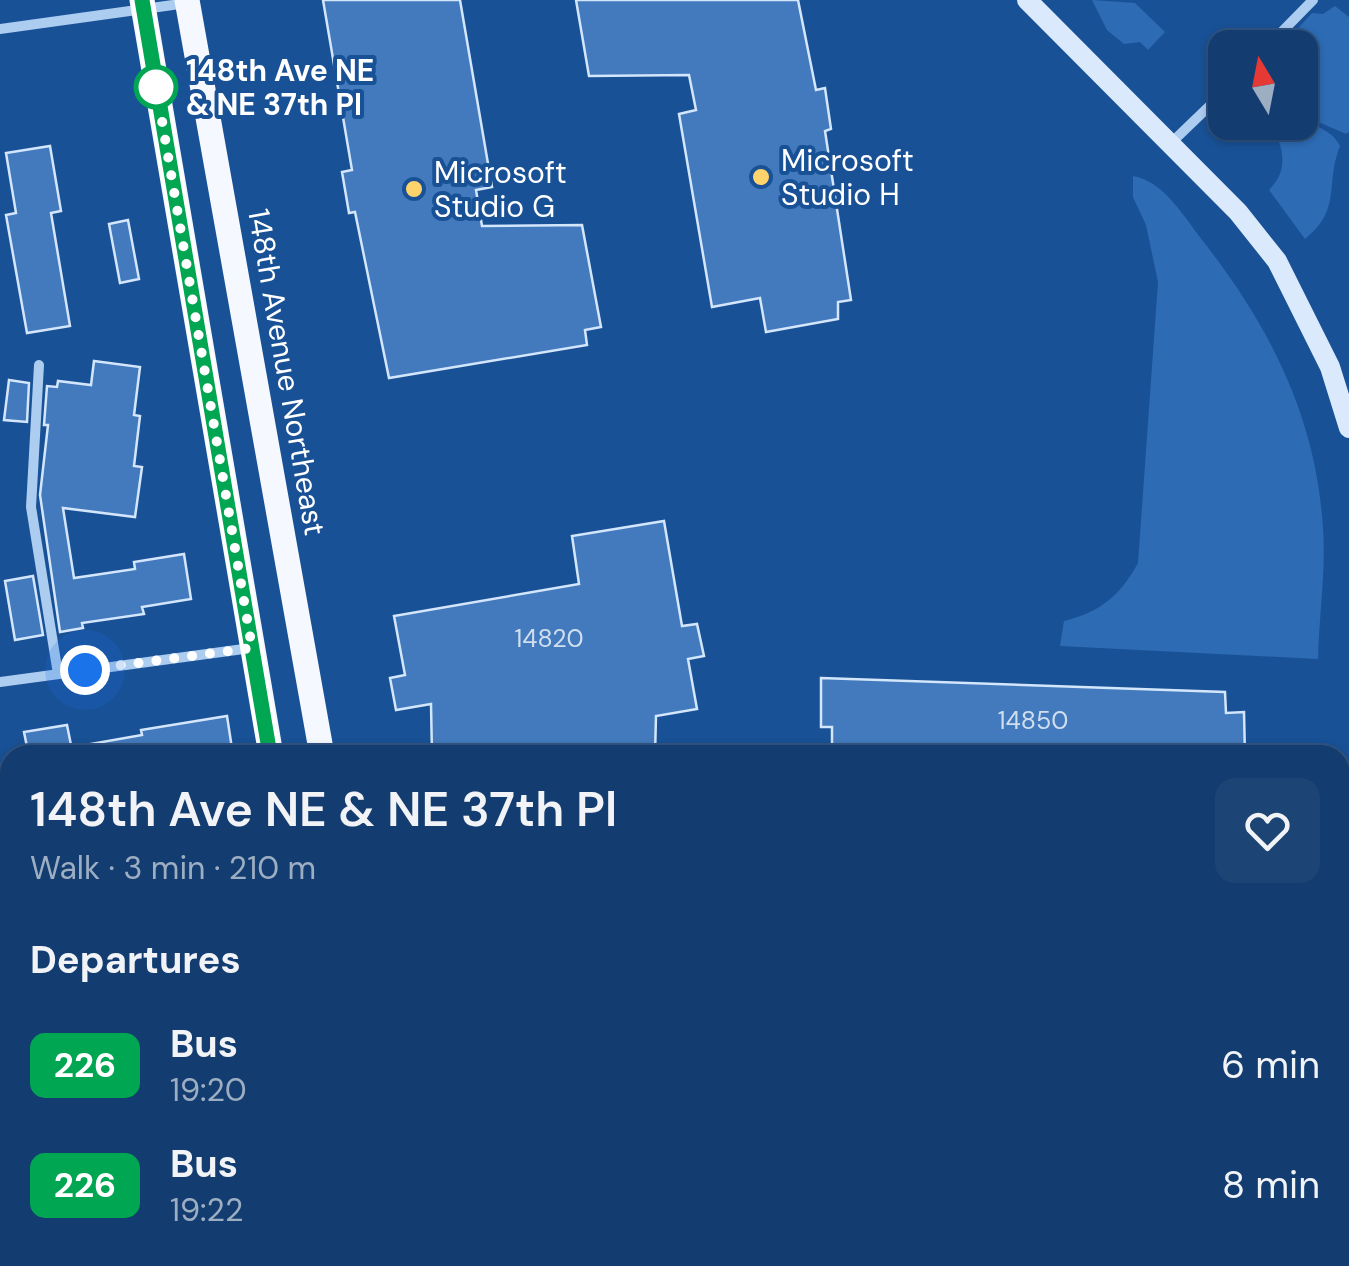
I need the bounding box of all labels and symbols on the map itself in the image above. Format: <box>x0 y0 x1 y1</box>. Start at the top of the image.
north arrow <box>1208 30 1318 140</box>
place label: 148th Ave NE & NE 37th Pl <box>186 51 374 124</box>
marker: 148th Ave NE & NE 37th Pl <box>135 66 177 108</box>
place label: Microsoft Studio H <box>781 141 914 214</box>
place label: Microsoft Studio G <box>434 153 567 226</box>
marker: Microsoft Studio H <box>750 166 772 188</box>
marker: Microsoft Studio G <box>403 178 425 200</box>
street label: 148th Avenue Northeast <box>239 206 335 538</box>
house number: 14820 <box>514 622 584 655</box>
your location <box>60 645 110 695</box>
house number: 14850 <box>998 704 1068 737</box>

